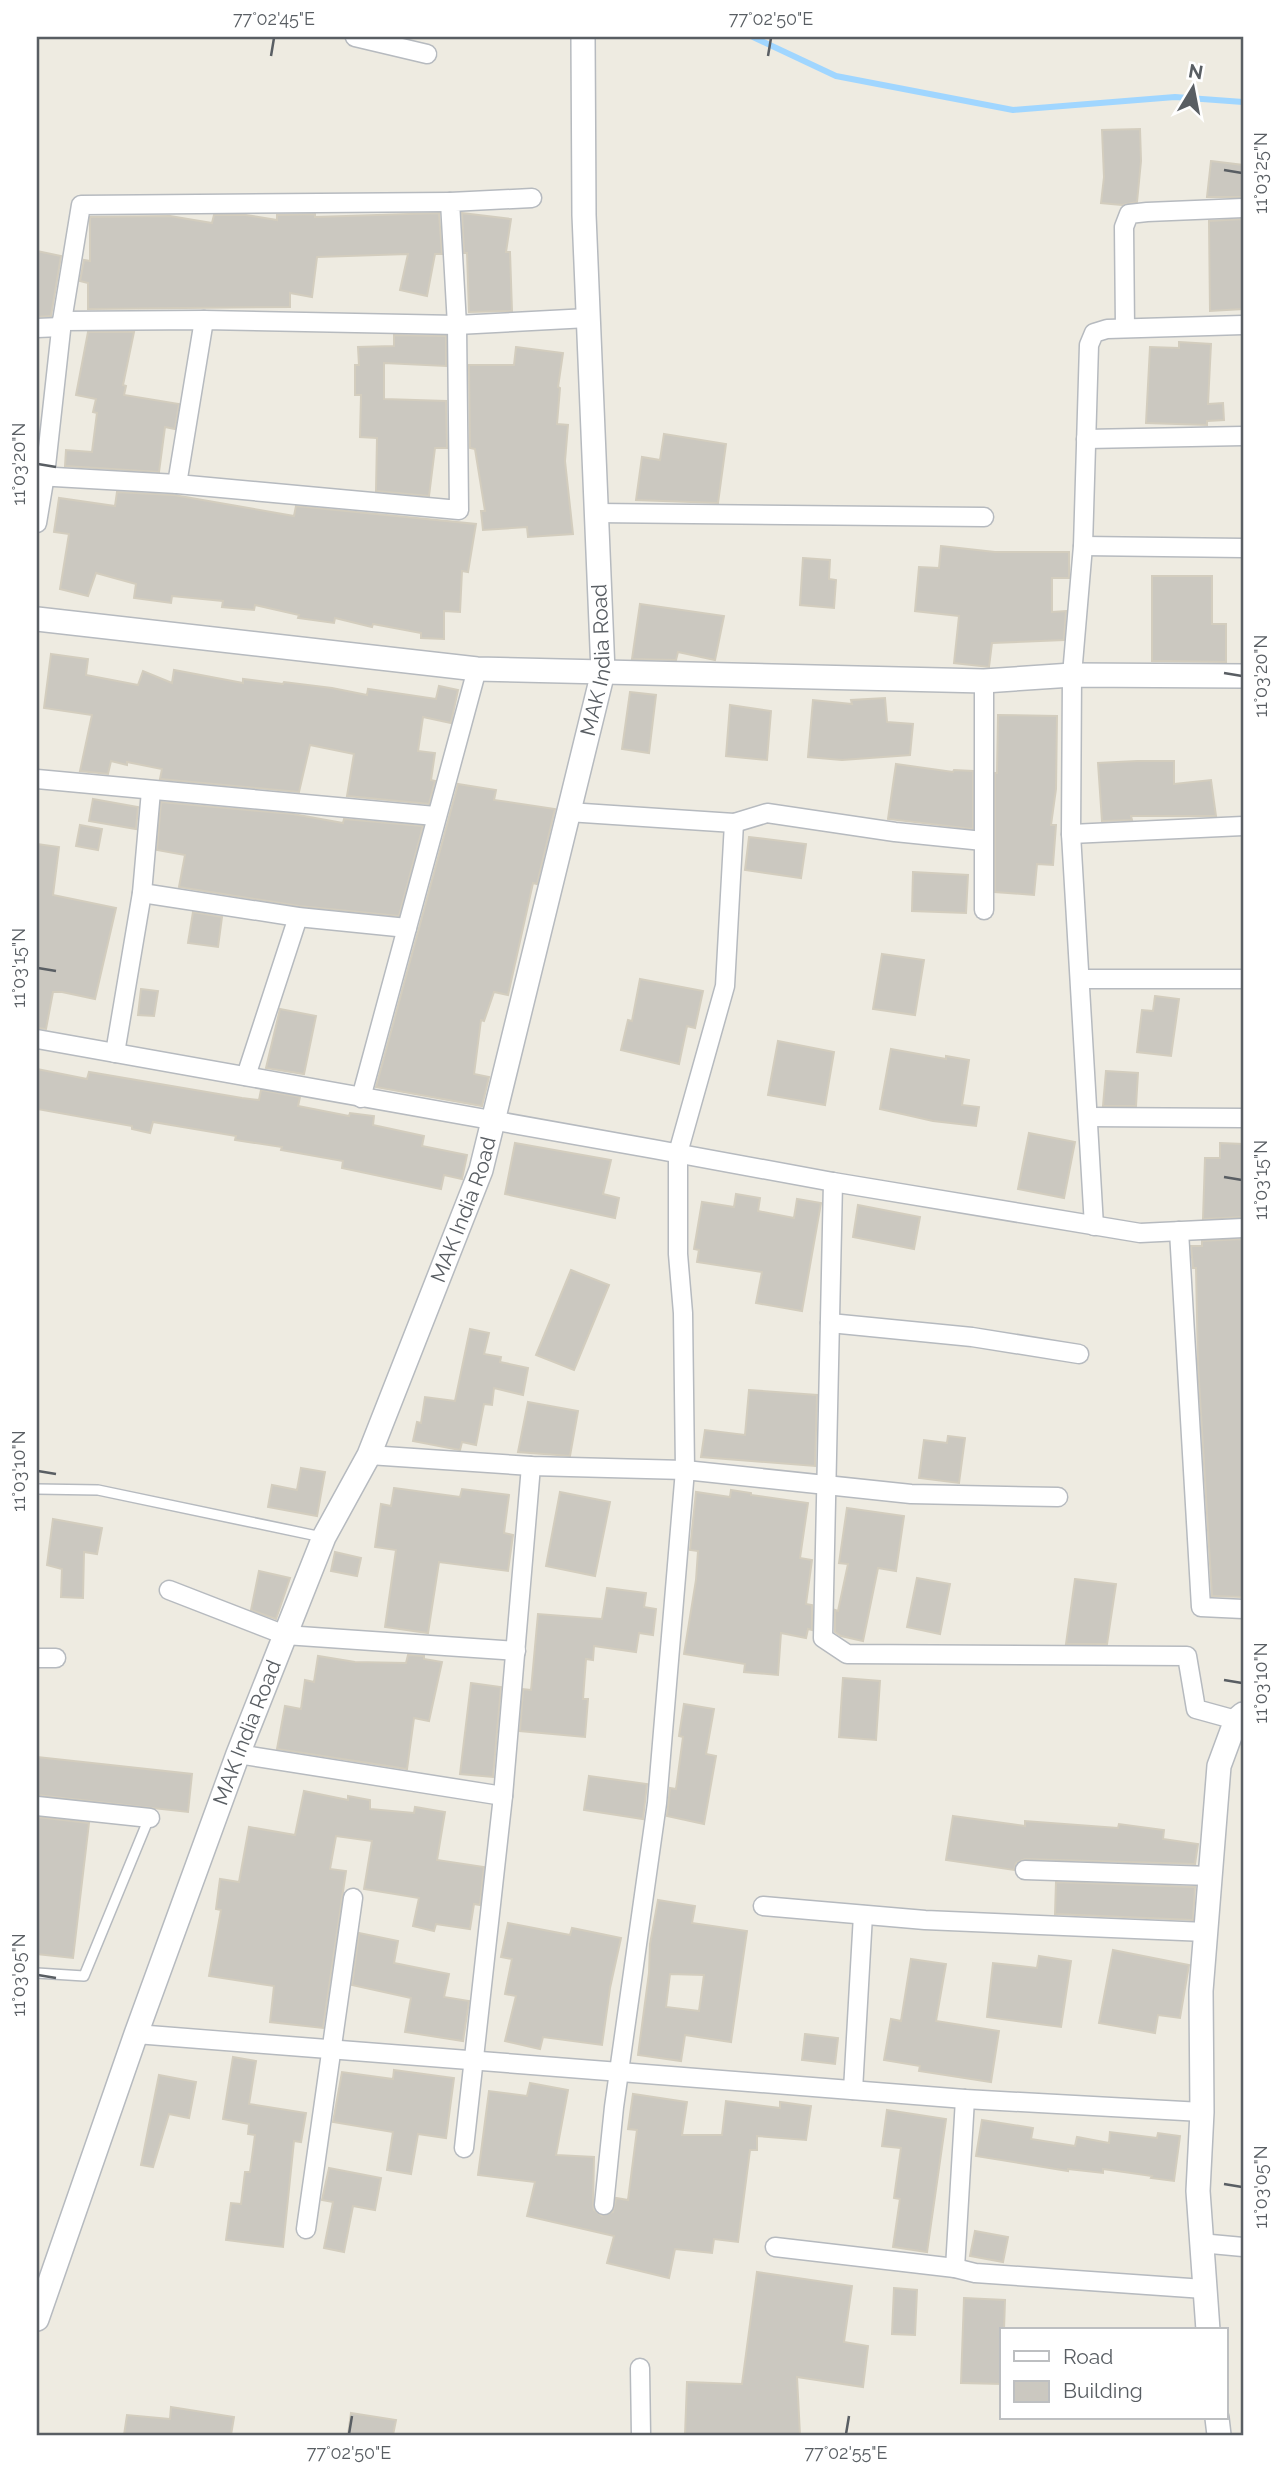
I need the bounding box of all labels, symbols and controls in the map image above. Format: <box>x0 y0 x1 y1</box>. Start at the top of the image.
text: 77°02'45"E <box>233 8 315 29</box>
text: 77°02'50"E <box>729 8 813 29</box>
north arrow <box>1158 52 1228 122</box>
text: N <box>1187 59 1205 83</box>
text: 11°03'25"N <box>1250 132 1271 214</box>
text: 11°03'20"N <box>8 423 29 506</box>
street label: MAK India Road <box>575 583 615 738</box>
text: 11°03'20"N <box>1250 635 1271 718</box>
text: 11°03'15"N <box>8 928 29 1008</box>
street label: MAK India Road <box>425 1134 501 1286</box>
text: 11°03'15"N <box>1250 1140 1271 1220</box>
text: 11°03'10"N <box>8 1430 29 1512</box>
text: 11°03'10"N <box>1250 1642 1271 1724</box>
street label: MAK India Road <box>207 1656 286 1808</box>
text: 11°03'05"N <box>8 1933 29 2017</box>
text: 11°03'05"N <box>1250 2145 1271 2229</box>
legend <box>1000 2328 1228 2420</box>
text: Road <box>1063 2344 1113 2369</box>
text: Building <box>1063 2378 1143 2403</box>
text: 77°02'50"E <box>307 2442 391 2463</box>
text: 77°02'55"E <box>804 2442 888 2463</box>

